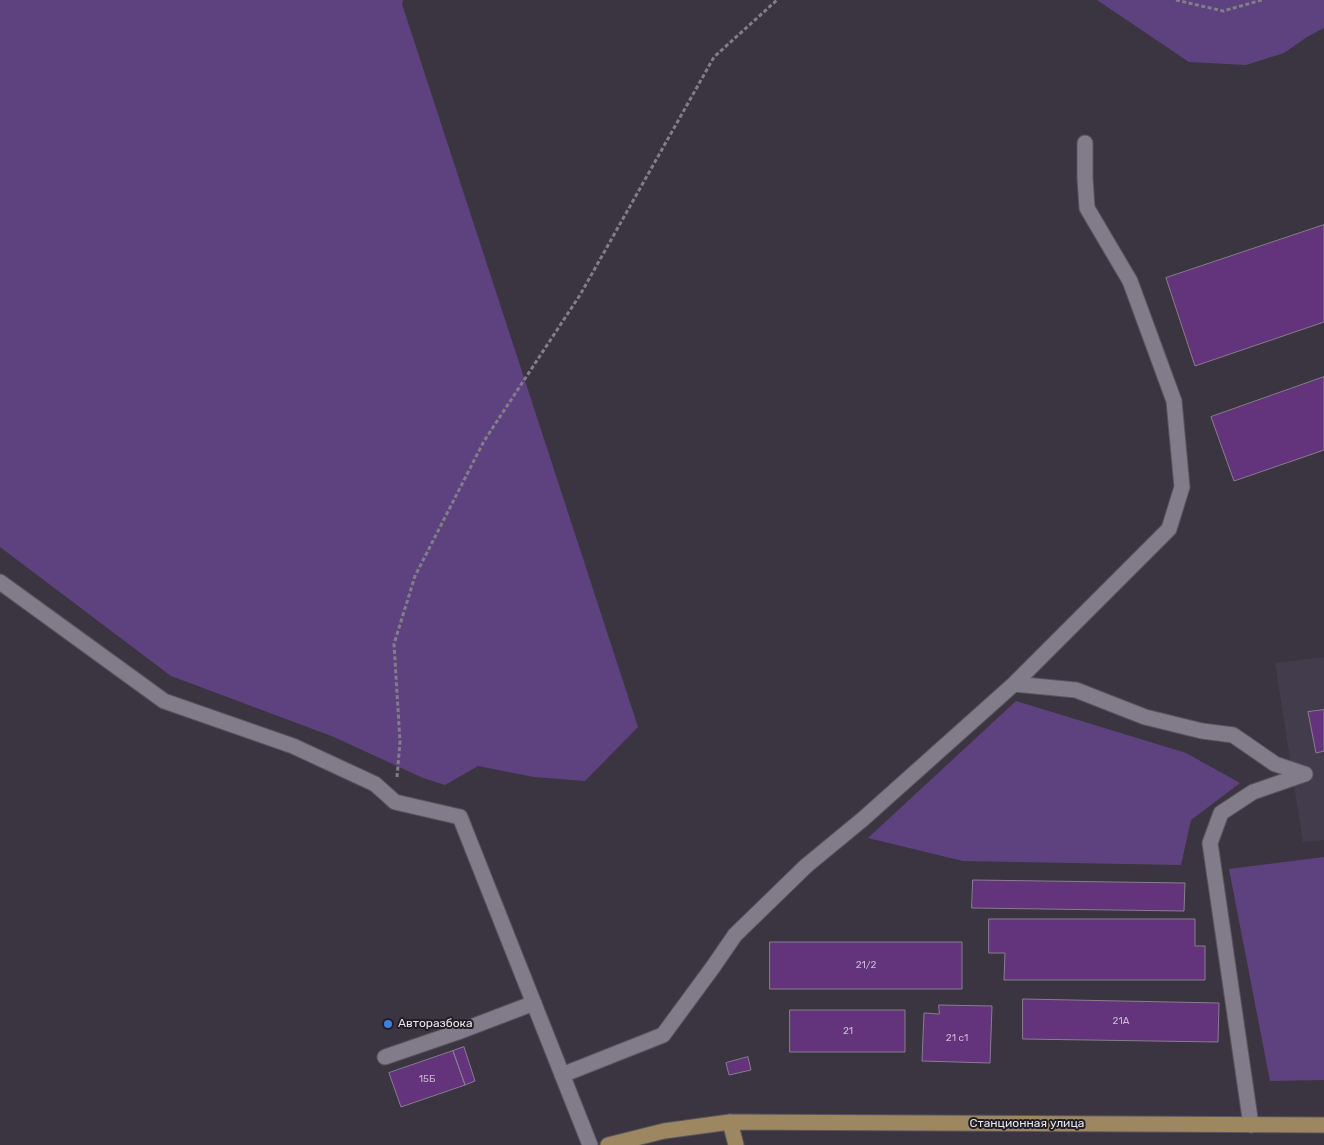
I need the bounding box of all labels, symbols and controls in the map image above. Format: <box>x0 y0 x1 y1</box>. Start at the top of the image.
house number: 21/2 <box>856 959 876 971</box>
house number: 21А <box>1113 1015 1129 1027</box>
place label: Авторазбока <box>398 1017 473 1031</box>
marker: Авторазбока <box>382 1018 394 1030</box>
house number: 21 <box>843 1025 853 1037</box>
house number: 21 с1 <box>946 1032 968 1044</box>
house number: 15Б <box>419 1073 435 1085</box>
street label: Станционная улица <box>970 1117 1084 1131</box>

